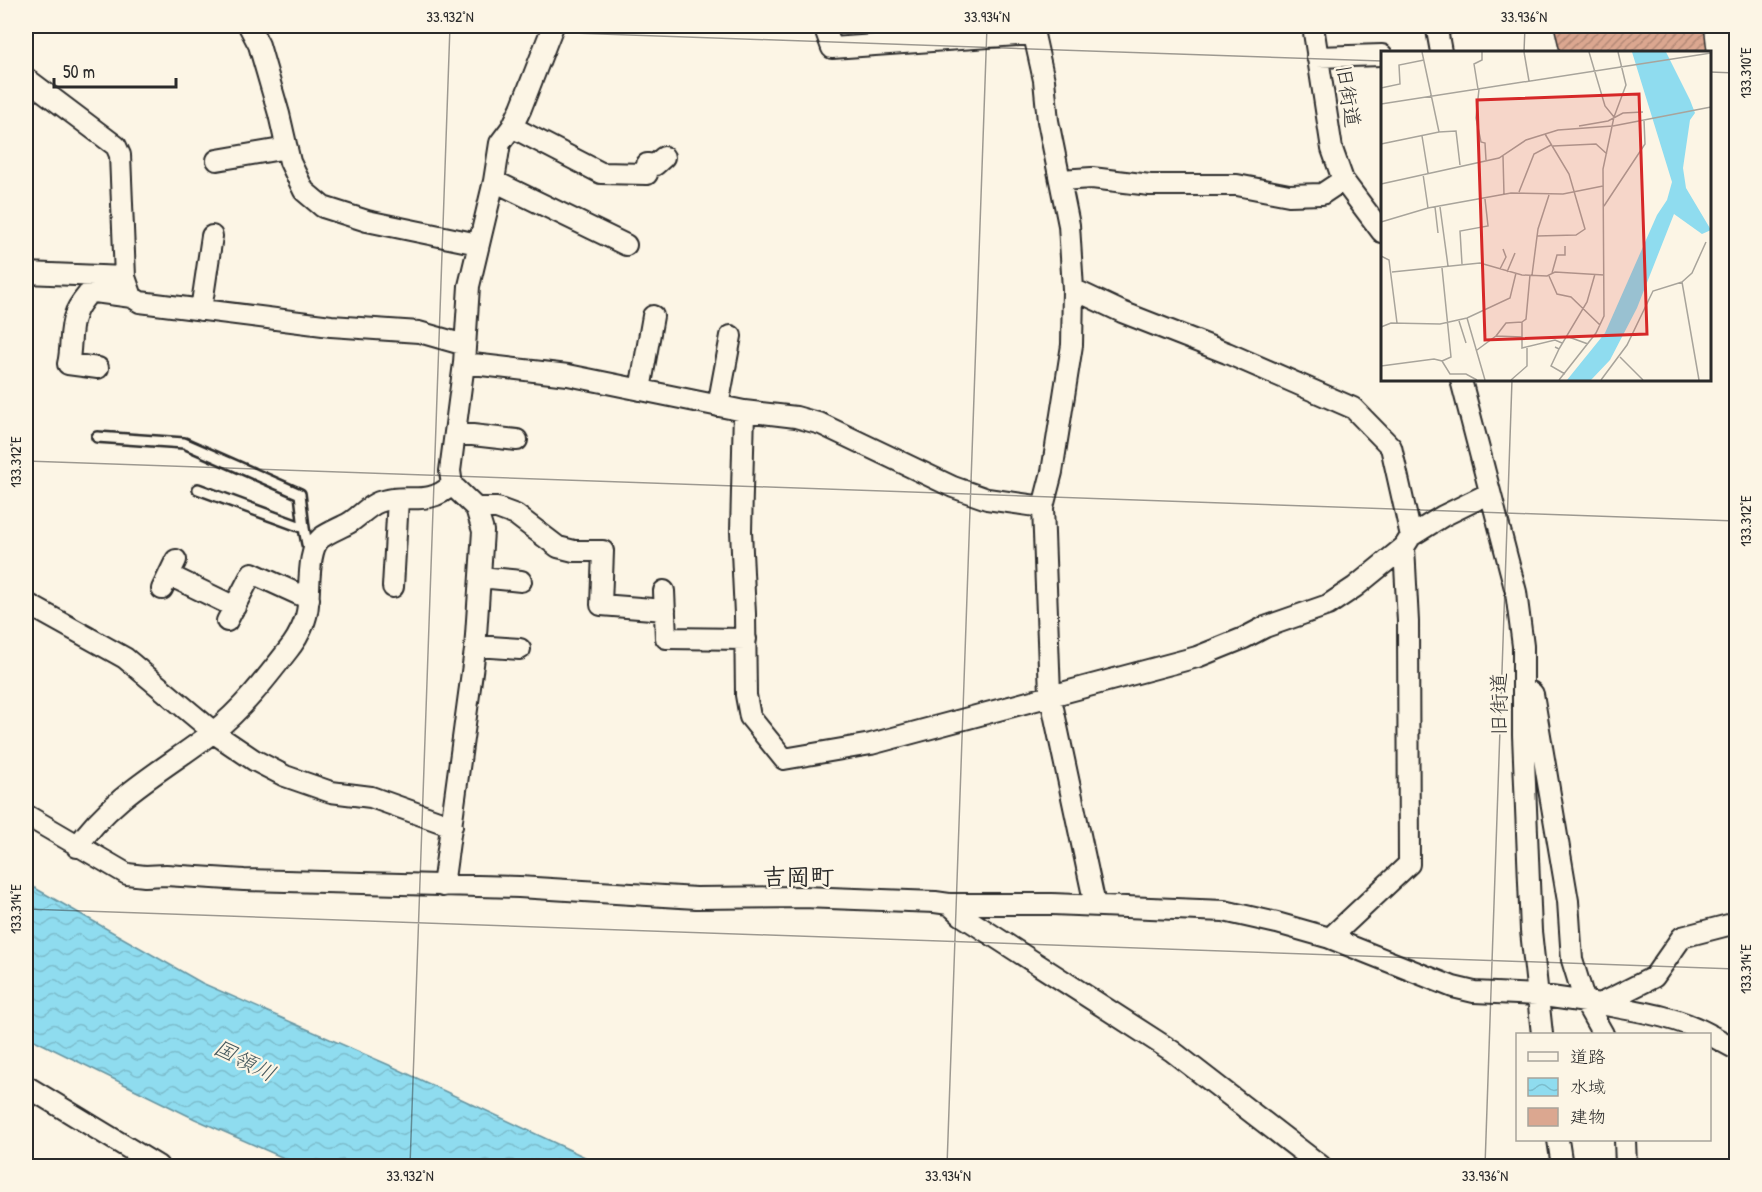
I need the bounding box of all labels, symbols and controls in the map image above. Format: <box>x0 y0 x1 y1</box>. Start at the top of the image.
text: 33.932°N <box>426 6 474 27</box>
text: 33.934°N <box>964 6 1010 27</box>
text: 33.936°N <box>1501 6 1547 27</box>
text: 133.310°E <box>1735 47 1756 99</box>
scale bar <box>54 51 176 89</box>
inset map <box>1381 51 1711 381</box>
text: 50 m <box>63 59 95 84</box>
street label: 旧街道 <box>1329 63 1368 129</box>
text: 133.312°E <box>5 436 26 488</box>
text: 133.312°E <box>1735 495 1756 547</box>
street label: 旧街道 <box>1484 673 1513 736</box>
district label: 吉岡町 <box>762 860 834 892</box>
text: 133.314°E <box>5 884 26 934</box>
text: 133.314°E <box>1735 944 1756 994</box>
water label: 国領川 <box>209 1032 281 1088</box>
legend <box>1516 1033 1711 1141</box>
text: 道路 <box>1570 1044 1606 1069</box>
text: 水域 <box>1570 1074 1606 1099</box>
text: 建物 <box>1570 1104 1606 1129</box>
text: 33.932°N <box>386 1165 434 1186</box>
text: 33.934°N <box>925 1165 971 1186</box>
text: 33.936°N <box>1462 1165 1508 1186</box>

